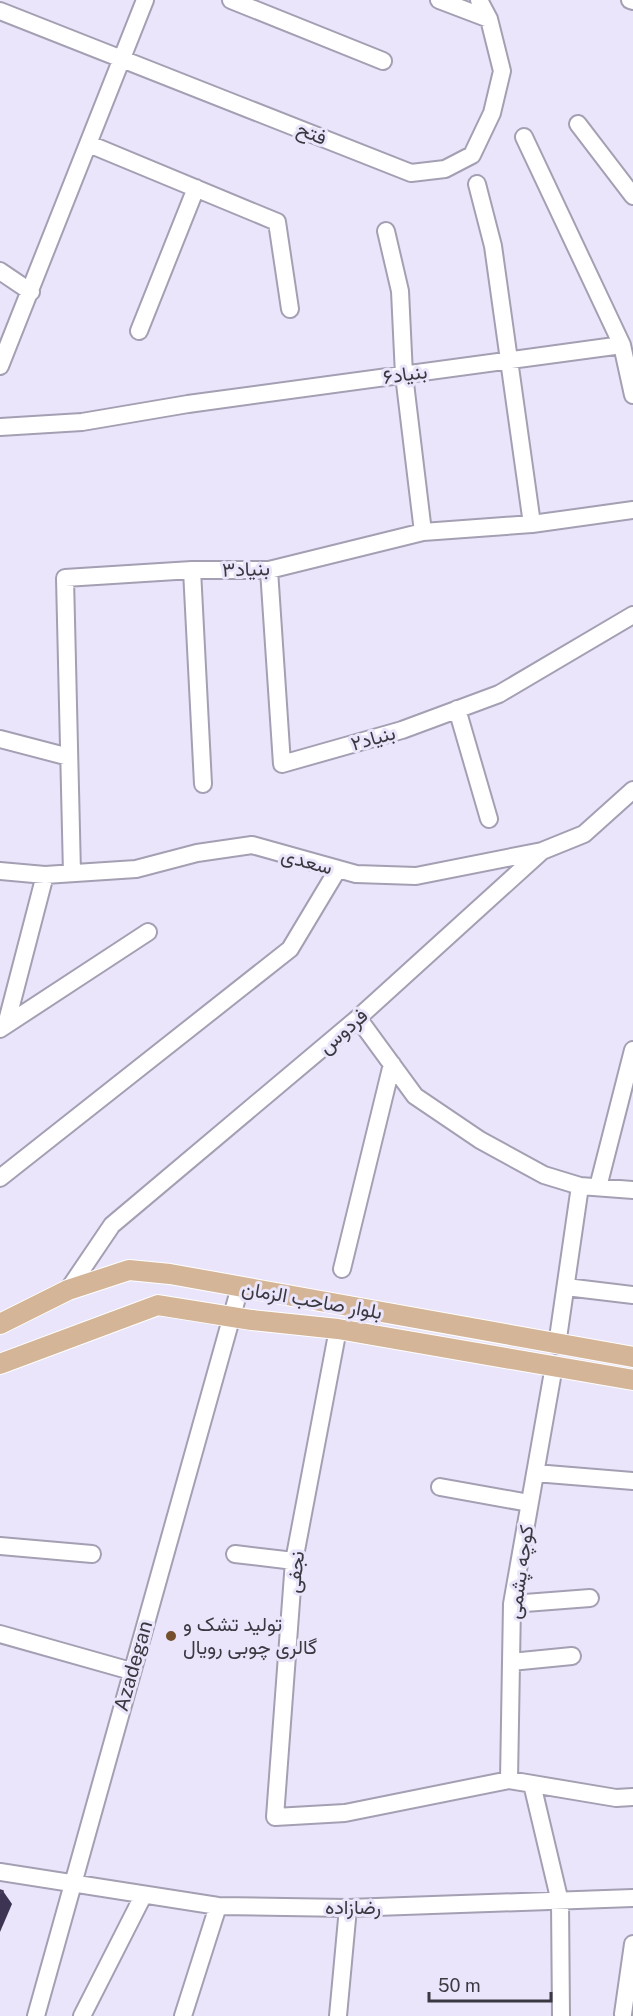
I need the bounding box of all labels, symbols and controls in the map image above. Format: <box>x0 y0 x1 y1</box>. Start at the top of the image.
street label: فتح <box>293 116 330 152</box>
street label: بنیاد۶ <box>381 359 429 389</box>
street label: بنیاد۳ <box>222 556 270 582</box>
street label: بنیاد۲ <box>348 720 398 756</box>
street label: سعدی <box>279 843 335 879</box>
street label: فردوس <box>313 1003 373 1060</box>
street label: بلوار صاحب الزمان <box>240 1276 384 1325</box>
street label: کوچه پشمی <box>502 1524 540 1621</box>
street label: نجفی <box>281 1550 309 1594</box>
place label: تولید تشک و گالری چوبی رویال <box>183 1612 317 1661</box>
street label: Azadegan <box>109 1618 157 1714</box>
marker: تولید تشک و گالری چوبی رویال <box>164 1629 178 1643</box>
street label: رضازاده <box>325 1895 381 1920</box>
scale bar <box>429 1965 550 2003</box>
text: 50 m <box>438 1975 481 1996</box>

